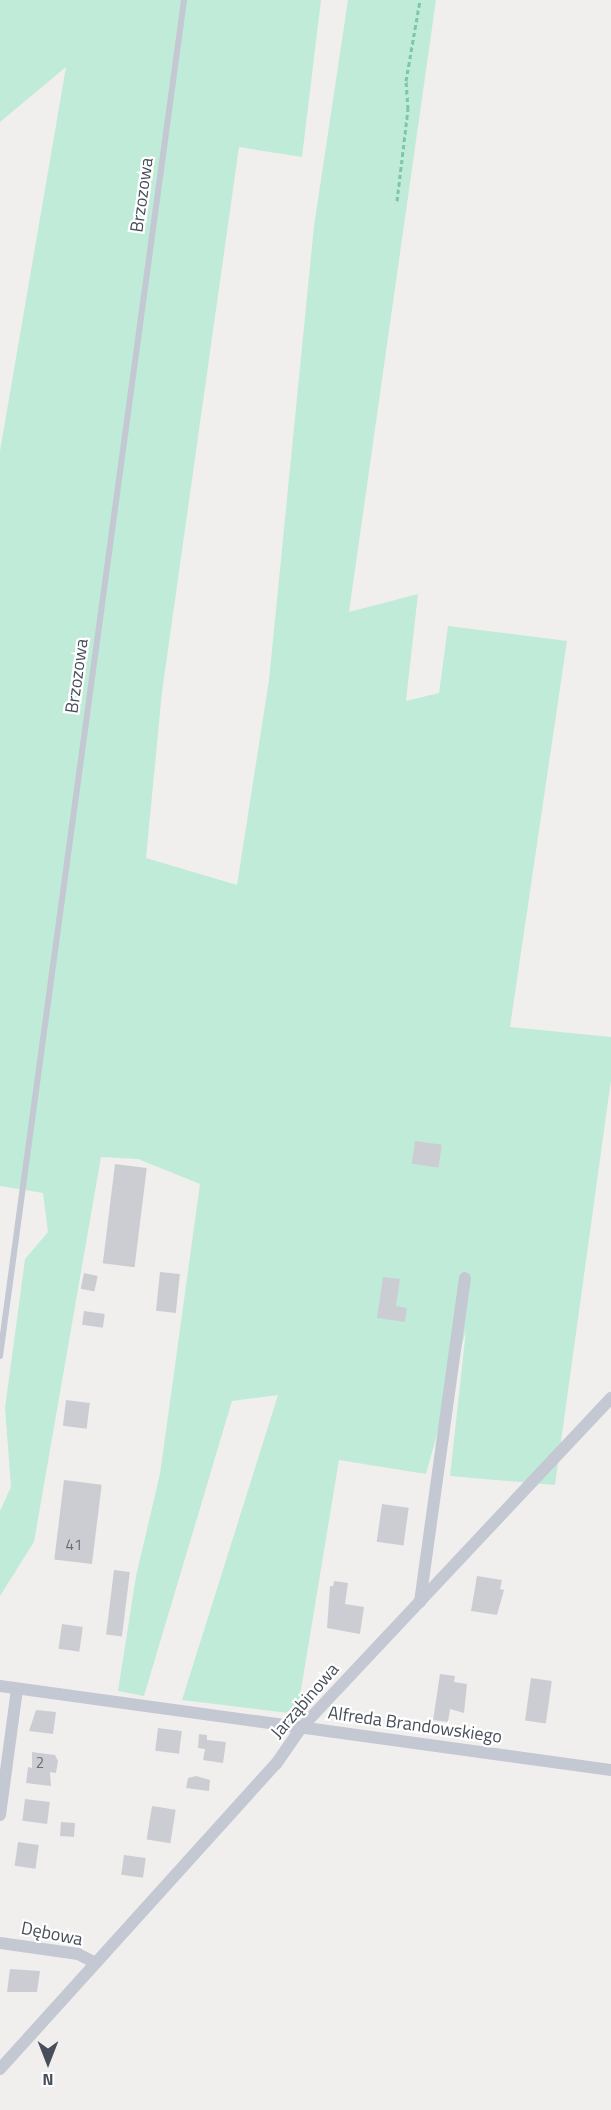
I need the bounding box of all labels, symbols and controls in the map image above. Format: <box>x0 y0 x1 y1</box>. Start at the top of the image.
street label: Brzozowa <box>126 156 158 234</box>
street label: Brzozowa <box>61 637 93 715</box>
house number: 41 <box>66 1536 82 1554</box>
street label: Jarząbinowa <box>266 1659 344 1743</box>
street label: Alfreda Brandowskiego <box>326 1702 504 1748</box>
house number: 2 <box>36 1754 44 1772</box>
street label: Dębowa <box>19 1917 85 1951</box>
north arrow <box>18 2032 78 2092</box>
text: N <box>42 2068 54 2092</box>

